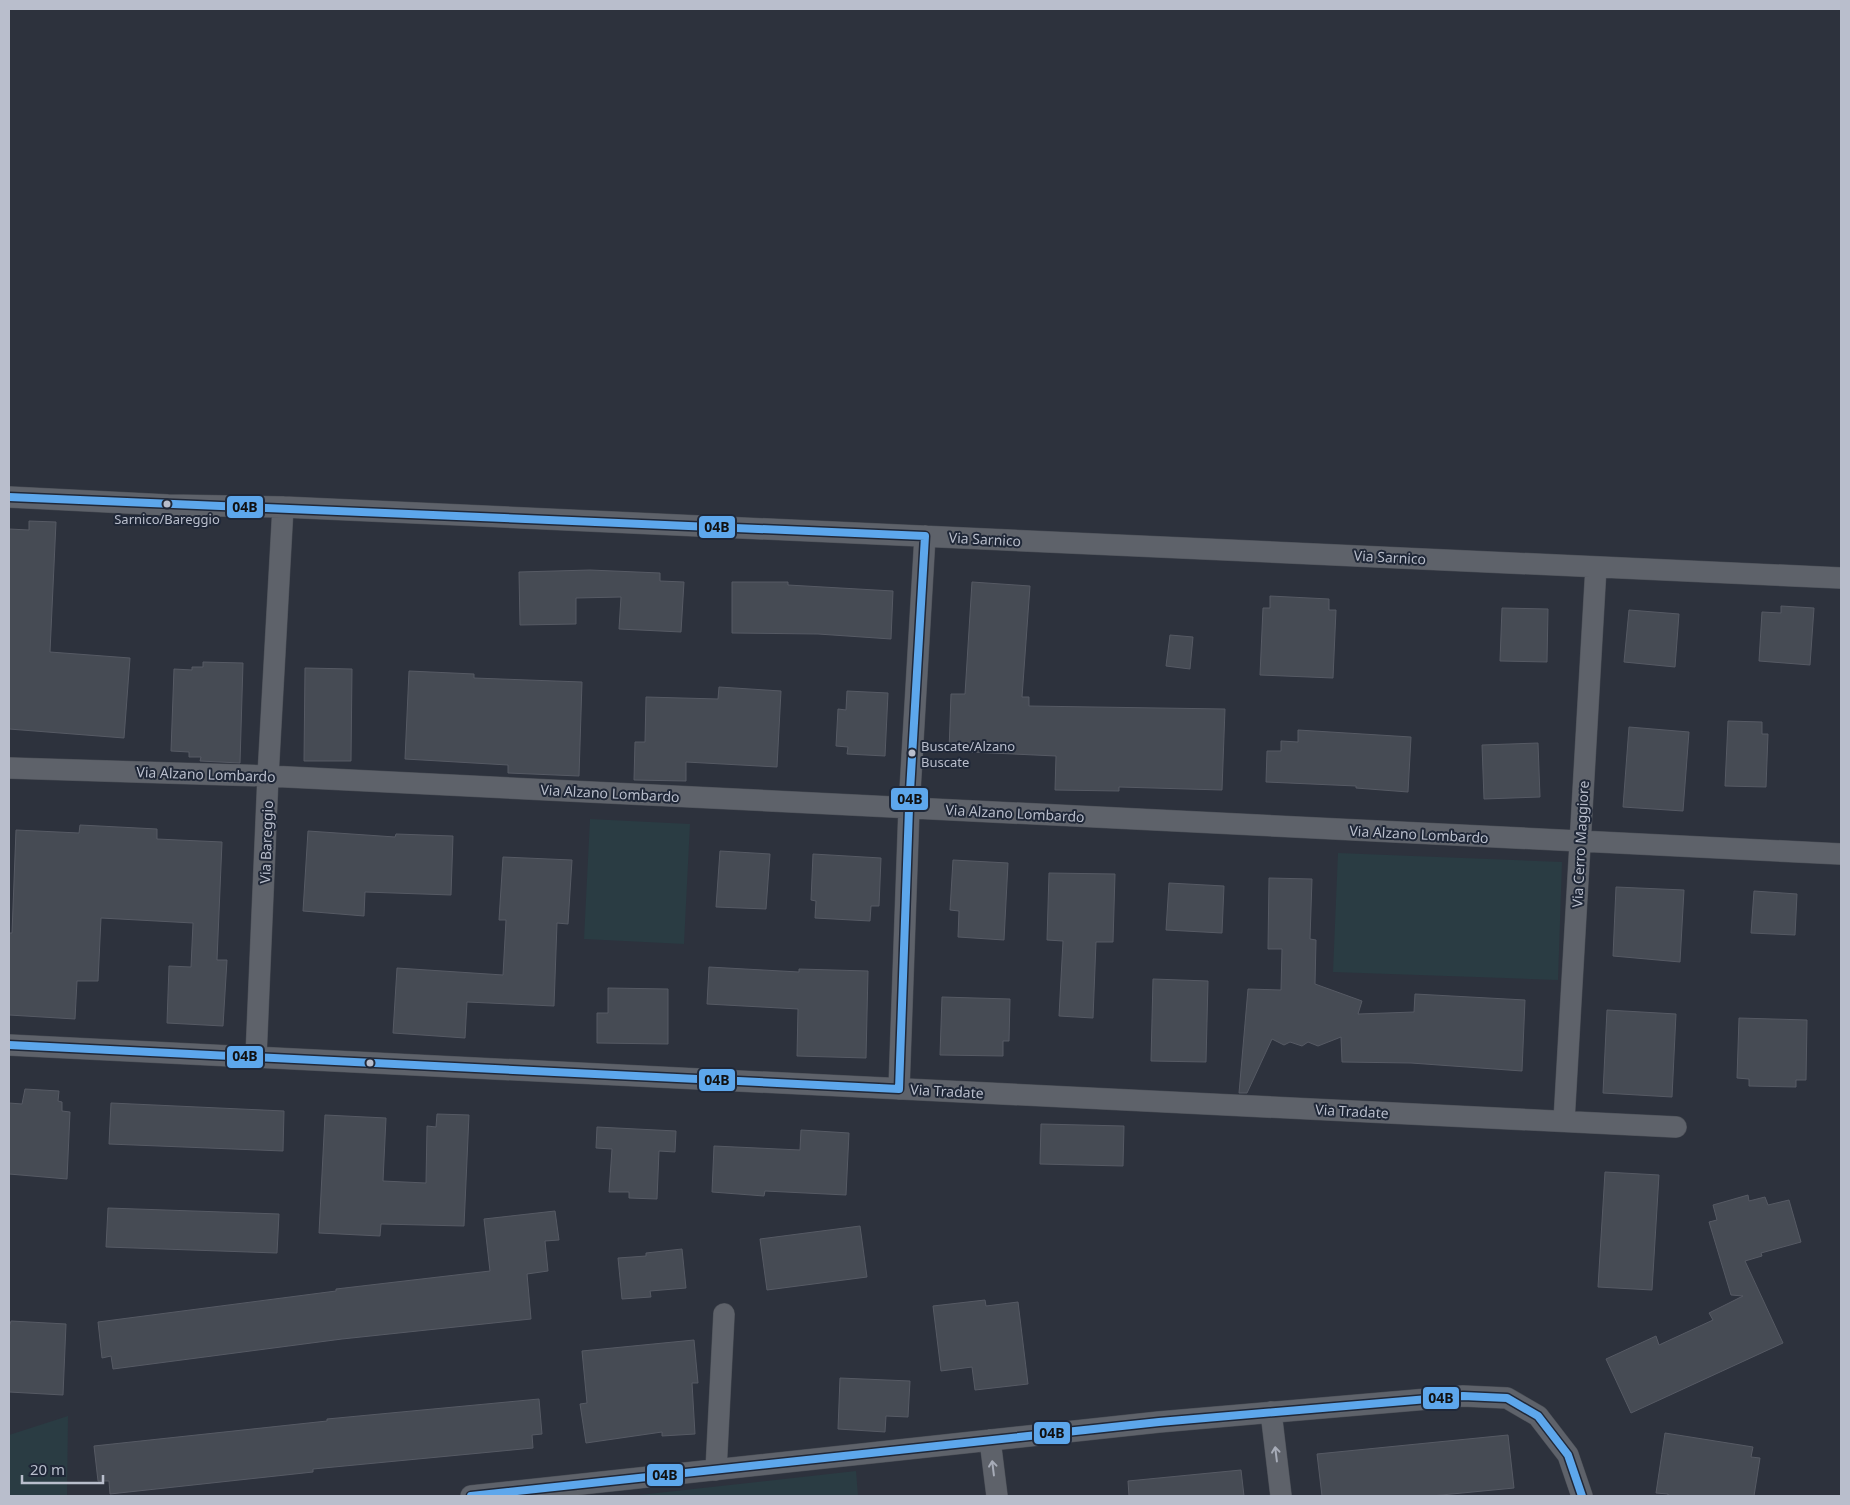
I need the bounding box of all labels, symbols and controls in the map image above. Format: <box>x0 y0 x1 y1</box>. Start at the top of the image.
line badge: 04B <box>226 495 264 519</box>
text: 04B <box>232 497 258 516</box>
marker: Sarnico/Bareggio <box>162 499 172 509</box>
place label: Sarnico/Bareggio <box>114 510 220 528</box>
line badge: 04B <box>698 515 736 539</box>
text: 04B <box>704 517 730 536</box>
street label: Via Sarnico <box>948 528 1022 550</box>
street label: Via Sarnico <box>1353 546 1427 568</box>
place label: Buscate/Alzano Buscate <box>921 737 1015 771</box>
marker: Buscate/Alzano Buscate <box>907 748 917 758</box>
street label: Via Alzano Lombardo <box>136 762 276 786</box>
street label: Via Alzano Lombardo <box>540 780 680 806</box>
street label: Via Cerro Maggiore <box>1567 780 1593 908</box>
line badge: 04B <box>890 787 929 811</box>
text: 04B <box>897 789 923 808</box>
street label: Via Bareggio <box>255 800 277 884</box>
street label: Via Alzano Lombardo <box>945 800 1085 826</box>
street label: Via Alzano Lombardo <box>1349 821 1489 847</box>
line badge: 04B <box>226 1045 264 1069</box>
text: 04B <box>232 1046 258 1065</box>
unlabelled marker <box>365 1058 375 1068</box>
line badge: 04B <box>698 1068 736 1092</box>
text: 04B <box>704 1070 730 1089</box>
street label: Via Tradate <box>910 1080 984 1102</box>
street label: Via Tradate <box>1315 1100 1389 1122</box>
line badge: 04B <box>1422 1386 1460 1410</box>
text: 04B <box>1428 1388 1454 1407</box>
line badge: 04B <box>1033 1421 1071 1445</box>
text: 04B <box>1039 1423 1065 1442</box>
one-way arrow <box>1271 1447 1281 1463</box>
scale bar <box>22 1452 104 1484</box>
text: 20 m <box>30 1459 65 1479</box>
one-way arrow <box>988 1460 998 1476</box>
line badge: 04B <box>646 1463 684 1487</box>
text: 04B <box>652 1465 678 1484</box>

